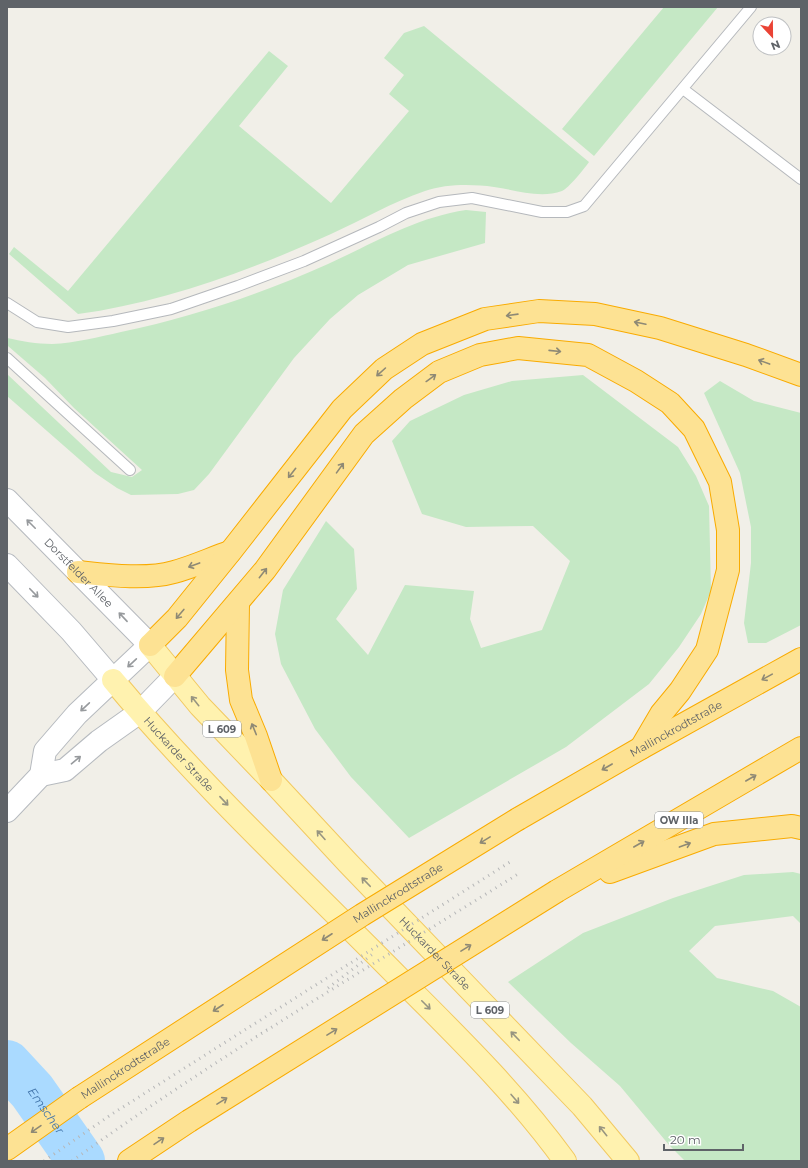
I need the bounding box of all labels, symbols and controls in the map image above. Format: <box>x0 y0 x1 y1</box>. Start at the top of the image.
north arrow <box>752 16 792 56</box>
text: N <box>769 37 782 53</box>
one-way arrow <box>505 311 518 319</box>
one-way arrow <box>634 319 647 327</box>
one-way arrow <box>548 347 561 355</box>
one-way arrow <box>759 357 771 365</box>
one-way arrow <box>376 367 386 376</box>
one-way arrow <box>426 374 437 382</box>
one-way arrow <box>336 463 344 474</box>
one-way arrow <box>288 468 297 479</box>
one-way arrow <box>26 519 36 529</box>
street label: Dorstfelder Allee <box>41 535 116 611</box>
one-way arrow <box>189 561 201 569</box>
one-way arrow <box>258 568 267 579</box>
one-way arrow <box>29 588 39 598</box>
one-way arrow <box>175 609 184 619</box>
one-way arrow <box>119 612 128 622</box>
one-way arrow <box>127 658 137 667</box>
one-way arrow <box>761 674 773 681</box>
one-way arrow <box>191 696 200 706</box>
street label: Mallinckrodtstraße <box>627 697 725 760</box>
one-way arrow <box>80 702 90 712</box>
street label: Huckarder Straße <box>141 714 217 795</box>
road number: L 609 <box>203 721 241 737</box>
one-way arrow <box>249 724 257 736</box>
one-way arrow <box>71 755 81 764</box>
one-way arrow <box>601 764 613 772</box>
one-way arrow <box>745 773 757 781</box>
one-way arrow <box>220 796 229 806</box>
road number: OW IIIa <box>655 812 703 828</box>
one-way arrow <box>317 830 326 840</box>
one-way arrow <box>479 836 491 844</box>
one-way arrow <box>633 839 645 847</box>
one-way arrow <box>679 840 691 848</box>
street label: Mallinckrodtstraße <box>350 860 446 926</box>
one-way arrow <box>361 877 370 887</box>
street label: Huckarder Straße <box>396 914 474 993</box>
one-way arrow <box>321 934 333 942</box>
one-way arrow <box>460 943 472 951</box>
one-way arrow <box>421 1000 431 1010</box>
road number: L 609 <box>471 1002 509 1018</box>
one-way arrow <box>213 1004 224 1012</box>
one-way arrow <box>326 1027 338 1035</box>
one-way arrow <box>510 1031 519 1041</box>
street label: Mallinckrodtstraße <box>78 1034 173 1102</box>
water label: Emscher <box>25 1084 68 1137</box>
one-way arrow <box>511 1094 520 1105</box>
one-way arrow <box>216 1096 228 1104</box>
one-way arrow <box>31 1125 42 1133</box>
one-way arrow <box>599 1125 607 1136</box>
scale bar <box>664 1126 743 1152</box>
text: 20 m <box>670 1132 701 1147</box>
one-way arrow <box>153 1137 164 1145</box>

